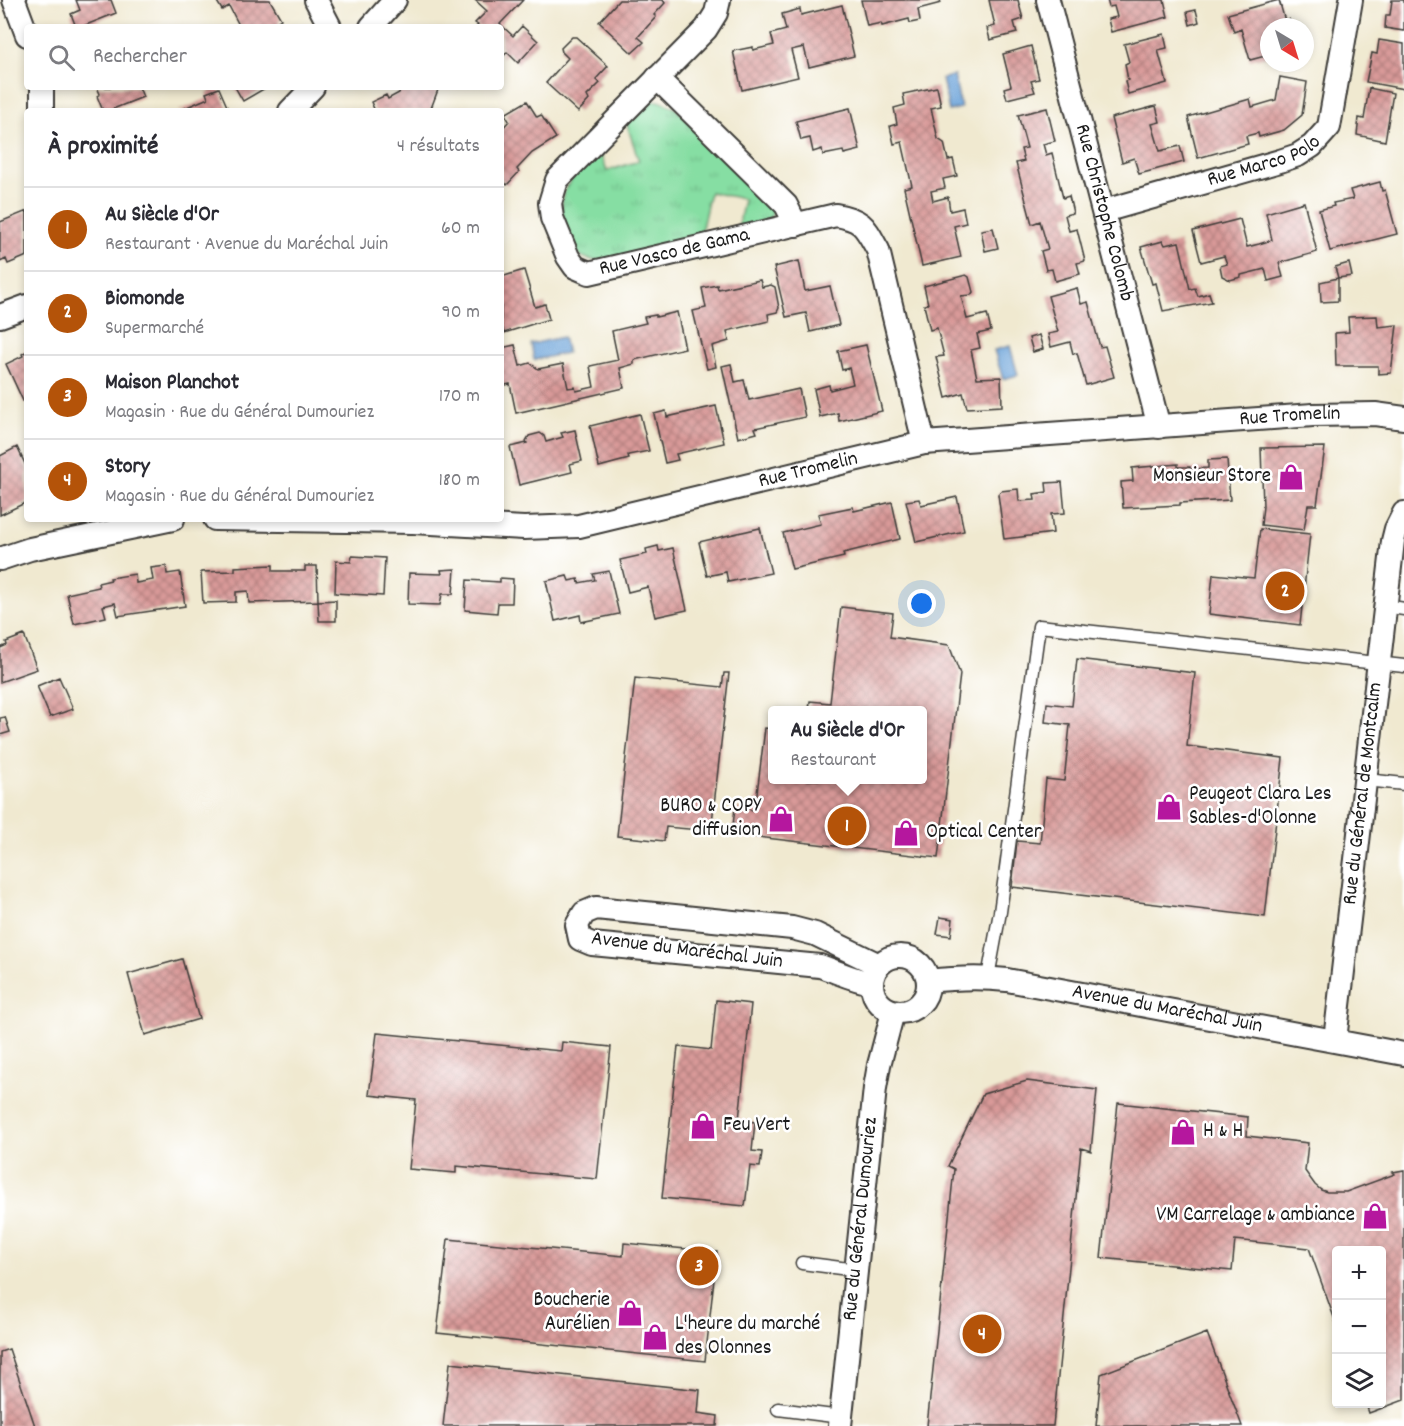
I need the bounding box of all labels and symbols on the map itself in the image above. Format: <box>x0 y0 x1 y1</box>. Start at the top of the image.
north arrow <box>1260 18 1314 72</box>
street label: Rue Christophe Colomb <box>1066 121 1141 305</box>
street label: Rue Marco Polo <box>1204 129 1329 196</box>
street label: Rue Vasco de Gama <box>596 221 754 285</box>
street label: Rue Tromelin <box>1238 400 1341 435</box>
street label: Rue Tromelin <box>756 444 861 497</box>
place label: Monsieur Store <box>1153 462 1271 492</box>
shop icon: Monsieur Store <box>1276 462 1306 492</box>
pin: 2 <box>1266 568 1304 614</box>
your location <box>907 589 936 618</box>
street label: Rue du Général de Montcalm <box>1336 681 1391 907</box>
place label: Peugeot Clara Les Sables-d'Olonne <box>1189 780 1332 834</box>
place label: BURO & COPY diffusion <box>660 792 762 846</box>
shop icon: Peugeot Clara Les Sables-d'Olonne <box>1154 792 1184 822</box>
shop icon: BURO & COPY diffusion <box>766 804 796 834</box>
pin: 1 <box>828 804 866 848</box>
shop icon: Optical Center <box>891 818 921 848</box>
place label: Optical Center <box>926 818 1042 848</box>
street label: Avenue du Maréchal Juin <box>589 924 785 978</box>
street label: Avenue du Maréchal Juin <box>1069 977 1265 1042</box>
shop icon: Feu Vert <box>688 1111 718 1141</box>
place label: Feu Vert <box>723 1111 791 1141</box>
street label: Rue du Général Dumouriez <box>836 1116 887 1322</box>
shop icon: H & H <box>1168 1117 1198 1147</box>
place label: H & H <box>1203 1117 1243 1147</box>
place label: VM Carrelage & ambiance <box>1156 1201 1355 1231</box>
shop icon: VM Carrelage & ambiance <box>1360 1201 1390 1231</box>
pin: 3 <box>680 1244 718 1288</box>
place label: Boucherie Aurélien <box>533 1286 610 1340</box>
shop icon: Boucherie Aurélien <box>615 1298 645 1328</box>
place label: L'heure du marché des Olonnes <box>675 1310 820 1364</box>
pin: 4 <box>962 1312 1002 1356</box>
shop icon: L'heure du marché des Olonnes <box>640 1322 670 1352</box>

